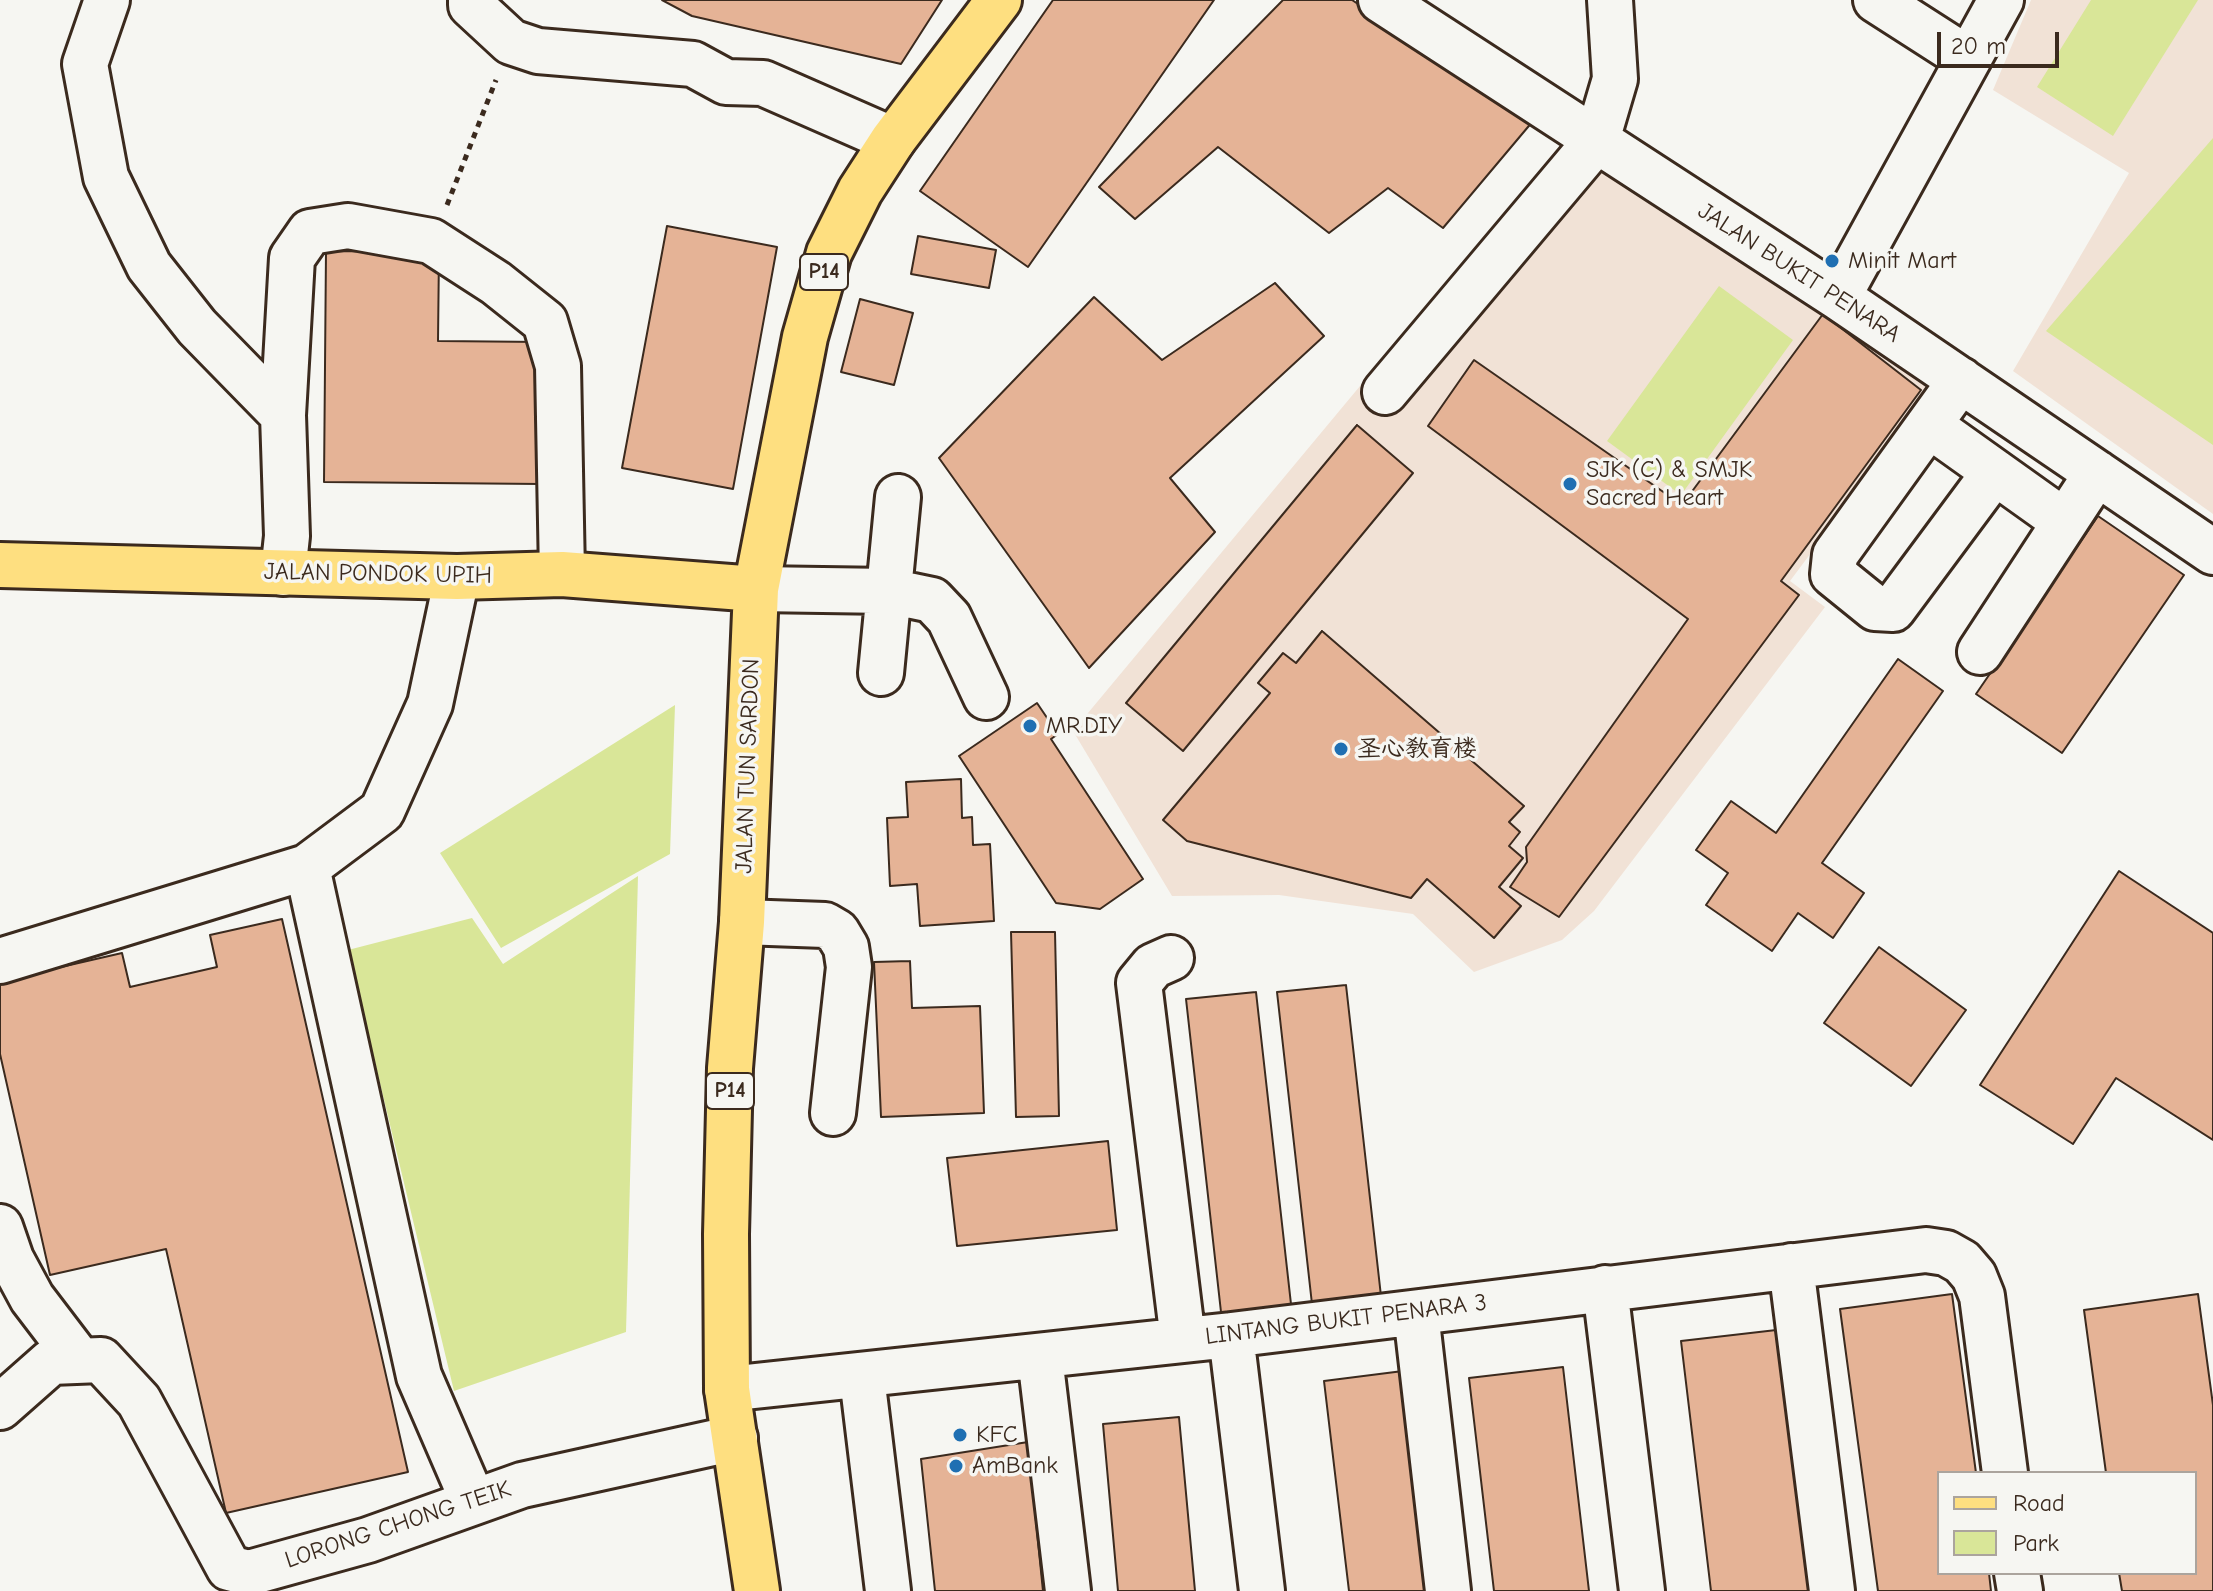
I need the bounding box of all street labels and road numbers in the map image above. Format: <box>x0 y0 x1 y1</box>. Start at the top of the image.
street label: JALAN BUKIT PENARA <box>1692 197 1906 349</box>
road number: P14 <box>800 254 848 290</box>
street label: JALAN PONDOK UPIH <box>264 558 492 590</box>
street label: JALAN TUN SARDON <box>730 658 766 874</box>
road number: P14 <box>706 1073 754 1109</box>
street label: LINTANG BUKIT PENARA 3 <box>1204 1288 1488 1352</box>
street label: LORONG CHONG TEIK <box>281 1475 515 1575</box>

